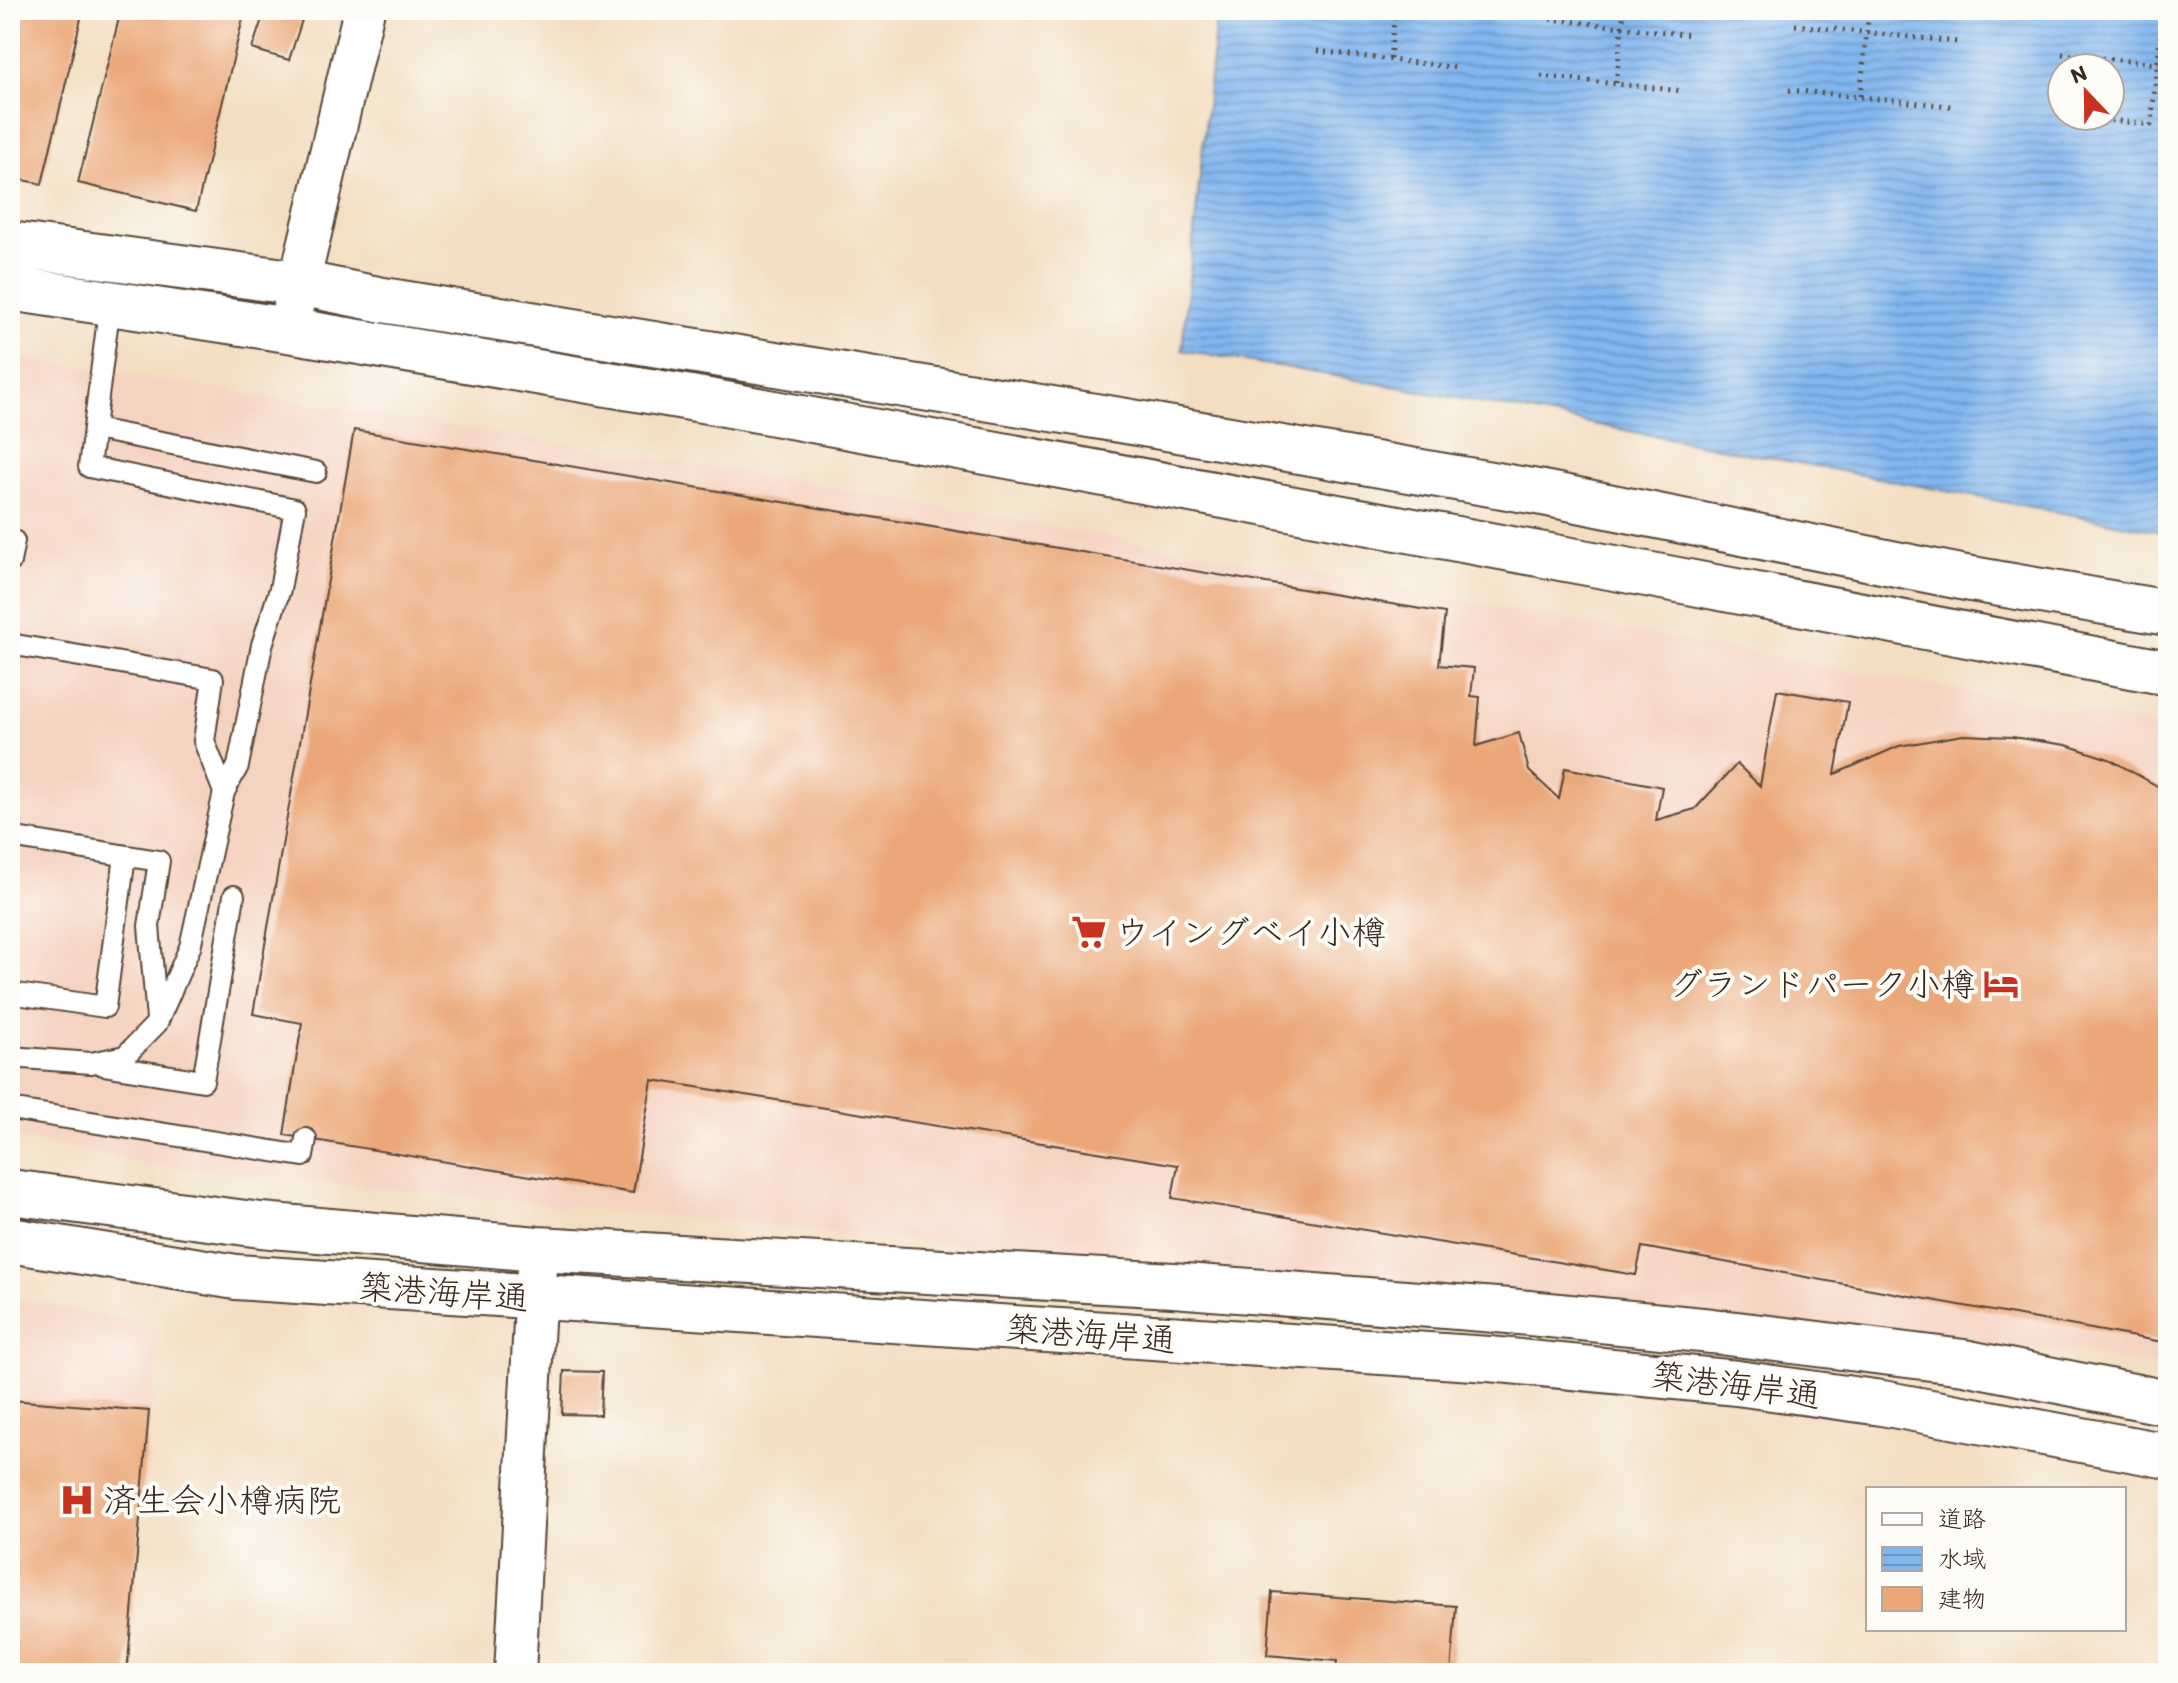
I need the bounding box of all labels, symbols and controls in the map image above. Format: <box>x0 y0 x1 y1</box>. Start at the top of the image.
north arrow <box>2046 52 2126 132</box>
text: N <box>2067 59 2091 89</box>
place label: ウイングベイ小樽 <box>1115 912 1386 953</box>
supermarket icon: ウイングベイ小樽 <box>1070 913 1108 951</box>
place label: グランドパーク小樽 <box>1669 964 1975 1005</box>
hotel icon: グランドパーク小樽 <box>1982 965 2020 1003</box>
street label: 築港海岸通 <box>358 1266 530 1319</box>
street label: 築港海岸通 <box>1005 1308 1177 1361</box>
street label: 築港海岸通 <box>1649 1355 1823 1416</box>
place label: 済生会小樽病院 <box>103 1480 341 1521</box>
hospital icon: 済生会小樽病院 <box>58 1481 96 1519</box>
legend <box>1866 1487 2126 1631</box>
text: 道路 <box>1938 1504 1986 1533</box>
text: 水域 <box>1938 1544 1986 1573</box>
text: 建物 <box>1938 1584 1986 1613</box>

